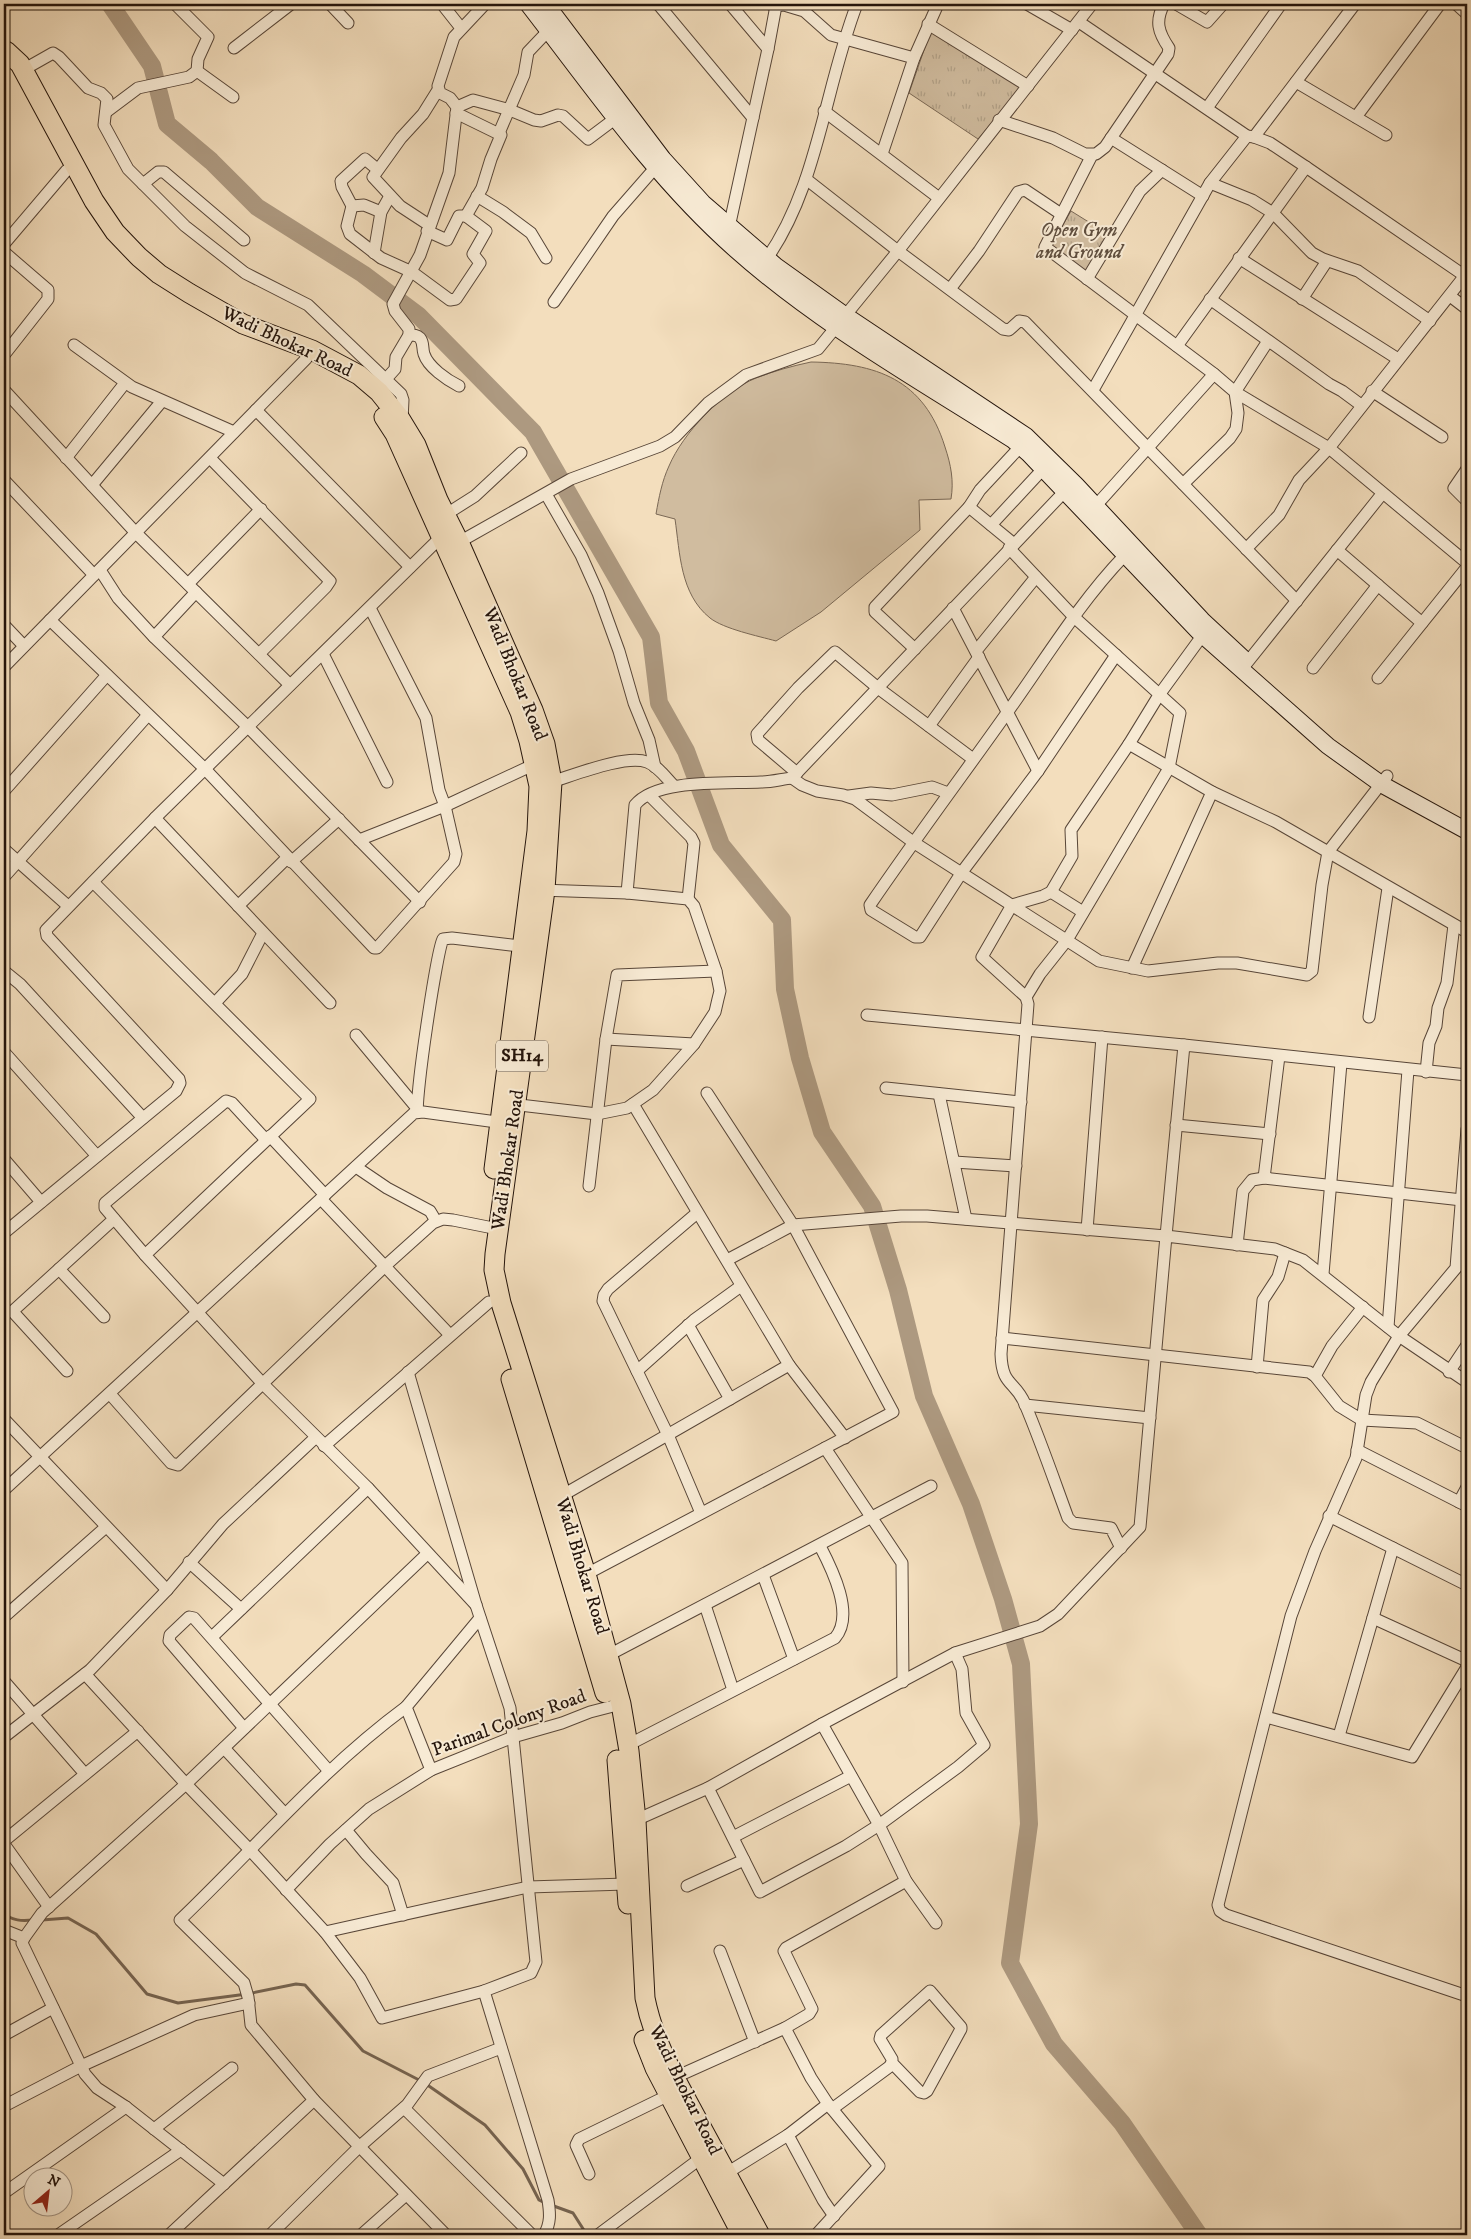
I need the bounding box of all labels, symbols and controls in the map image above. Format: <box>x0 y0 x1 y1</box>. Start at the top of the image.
park label: Open Gym and Ground <box>1035 219 1125 264</box>
street label: Wadi Bhokar Road <box>217 301 357 383</box>
street label: Wadi Bhokar Road <box>477 603 552 745</box>
road number: SH14 <box>496 1040 548 1072</box>
street label: Wadi Bhokar Road <box>487 1088 529 1233</box>
street label: Wadi Bhokar Road <box>550 1494 614 1638</box>
street label: Parimal Colony Road <box>429 1684 590 1762</box>
street label: Wadi Bhokar Road <box>643 2020 727 2159</box>
north arrow <box>22 2166 72 2216</box>
text: N <box>44 2171 63 2192</box>

